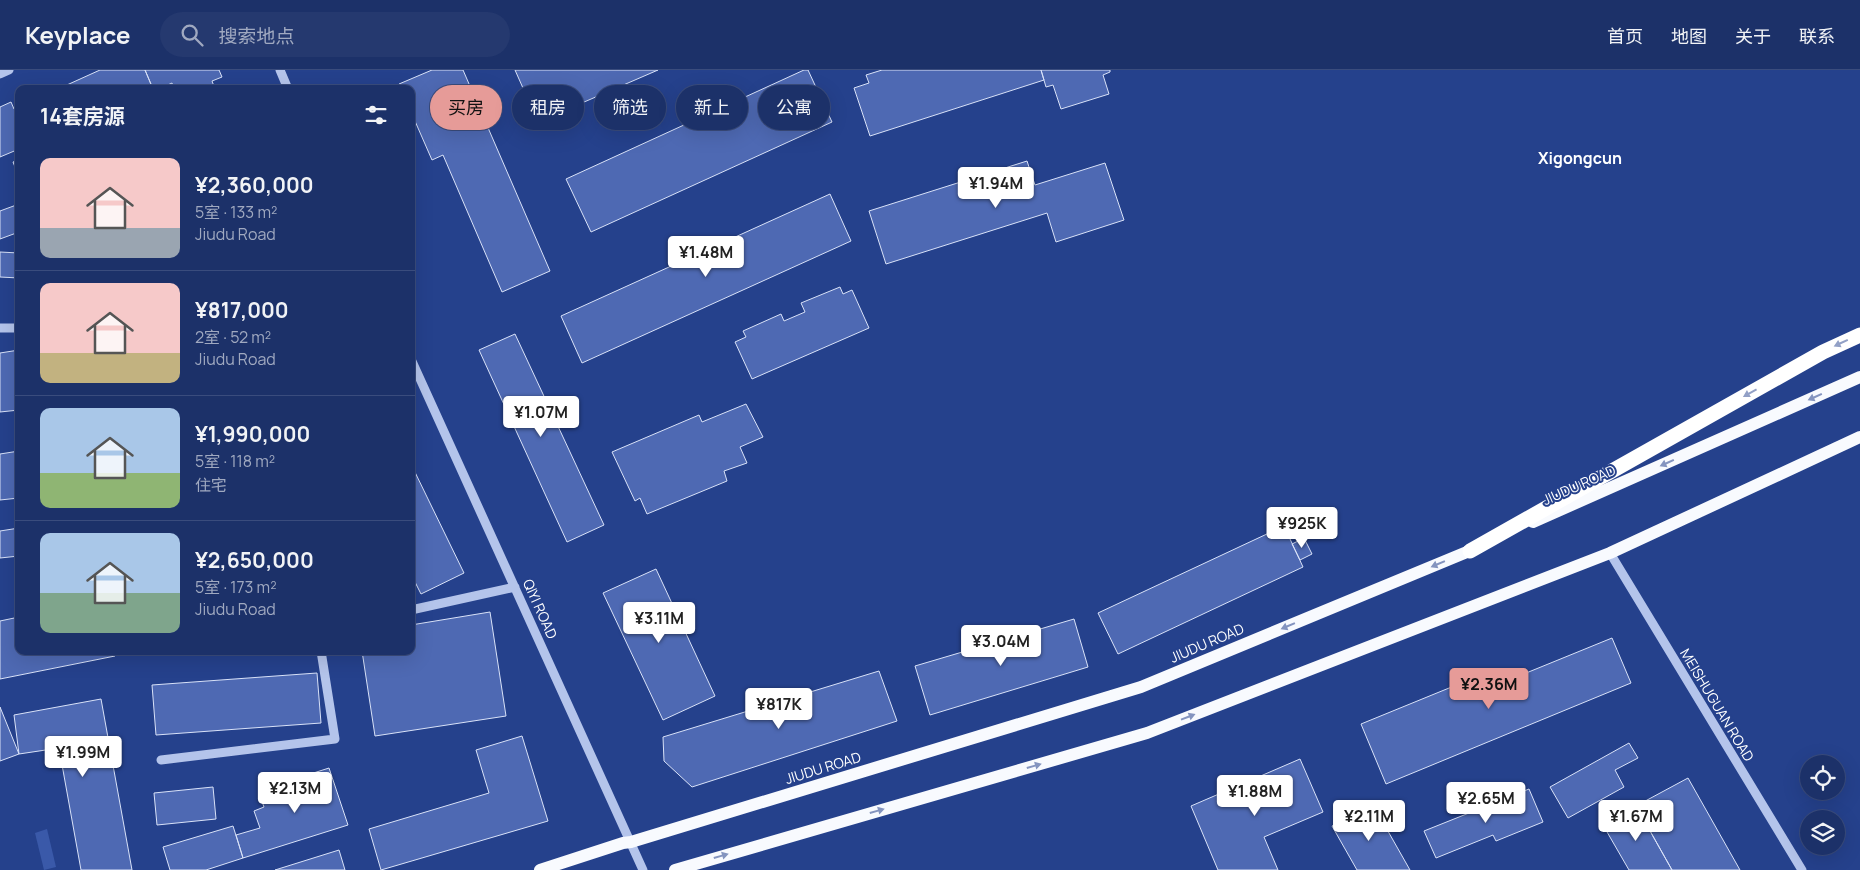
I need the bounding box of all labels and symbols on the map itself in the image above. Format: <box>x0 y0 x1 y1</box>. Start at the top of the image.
district label: Xigongcun <box>1538 147 1622 169</box>
pin: ¥1.94M <box>955 166 1037 209</box>
pin: ¥1.48M <box>665 236 747 278</box>
one-way arrow <box>1834 339 1849 347</box>
one-way arrow <box>1743 388 1757 397</box>
one-way arrow <box>1808 393 1822 401</box>
pin: ¥1.07M <box>500 396 582 438</box>
one-way arrow <box>1660 459 1674 467</box>
street label: JIUDU ROAD <box>1539 460 1619 509</box>
pin: ¥925K <box>1267 506 1337 549</box>
one-way arrow <box>1431 560 1445 568</box>
street label: QIYI ROAD <box>519 576 562 642</box>
pin: ¥3.11M <box>618 602 700 644</box>
street label: JIUDU ROAD <box>1167 618 1247 667</box>
one-way arrow <box>1281 622 1295 630</box>
pin: ¥3.04M <box>960 624 1042 667</box>
street label: MEISHUGUAN ROAD <box>1676 645 1759 765</box>
pin: ¥2.36M <box>1448 668 1530 710</box>
pin: ¥817K <box>744 688 814 730</box>
one-way arrow <box>1181 712 1195 720</box>
pin: ¥1.99M <box>42 736 124 778</box>
street label: JIUDU ROAD <box>783 747 863 788</box>
one-way arrow <box>1026 761 1041 769</box>
pin: ¥2.13M <box>254 772 336 814</box>
pin: ¥1.88M <box>1214 774 1296 817</box>
pin: ¥2.65M <box>1445 782 1527 824</box>
pin: ¥2.11M <box>1328 800 1410 842</box>
pin: ¥1.67M <box>1595 800 1677 842</box>
one-way arrow <box>870 807 885 815</box>
one-way arrow <box>714 852 729 860</box>

